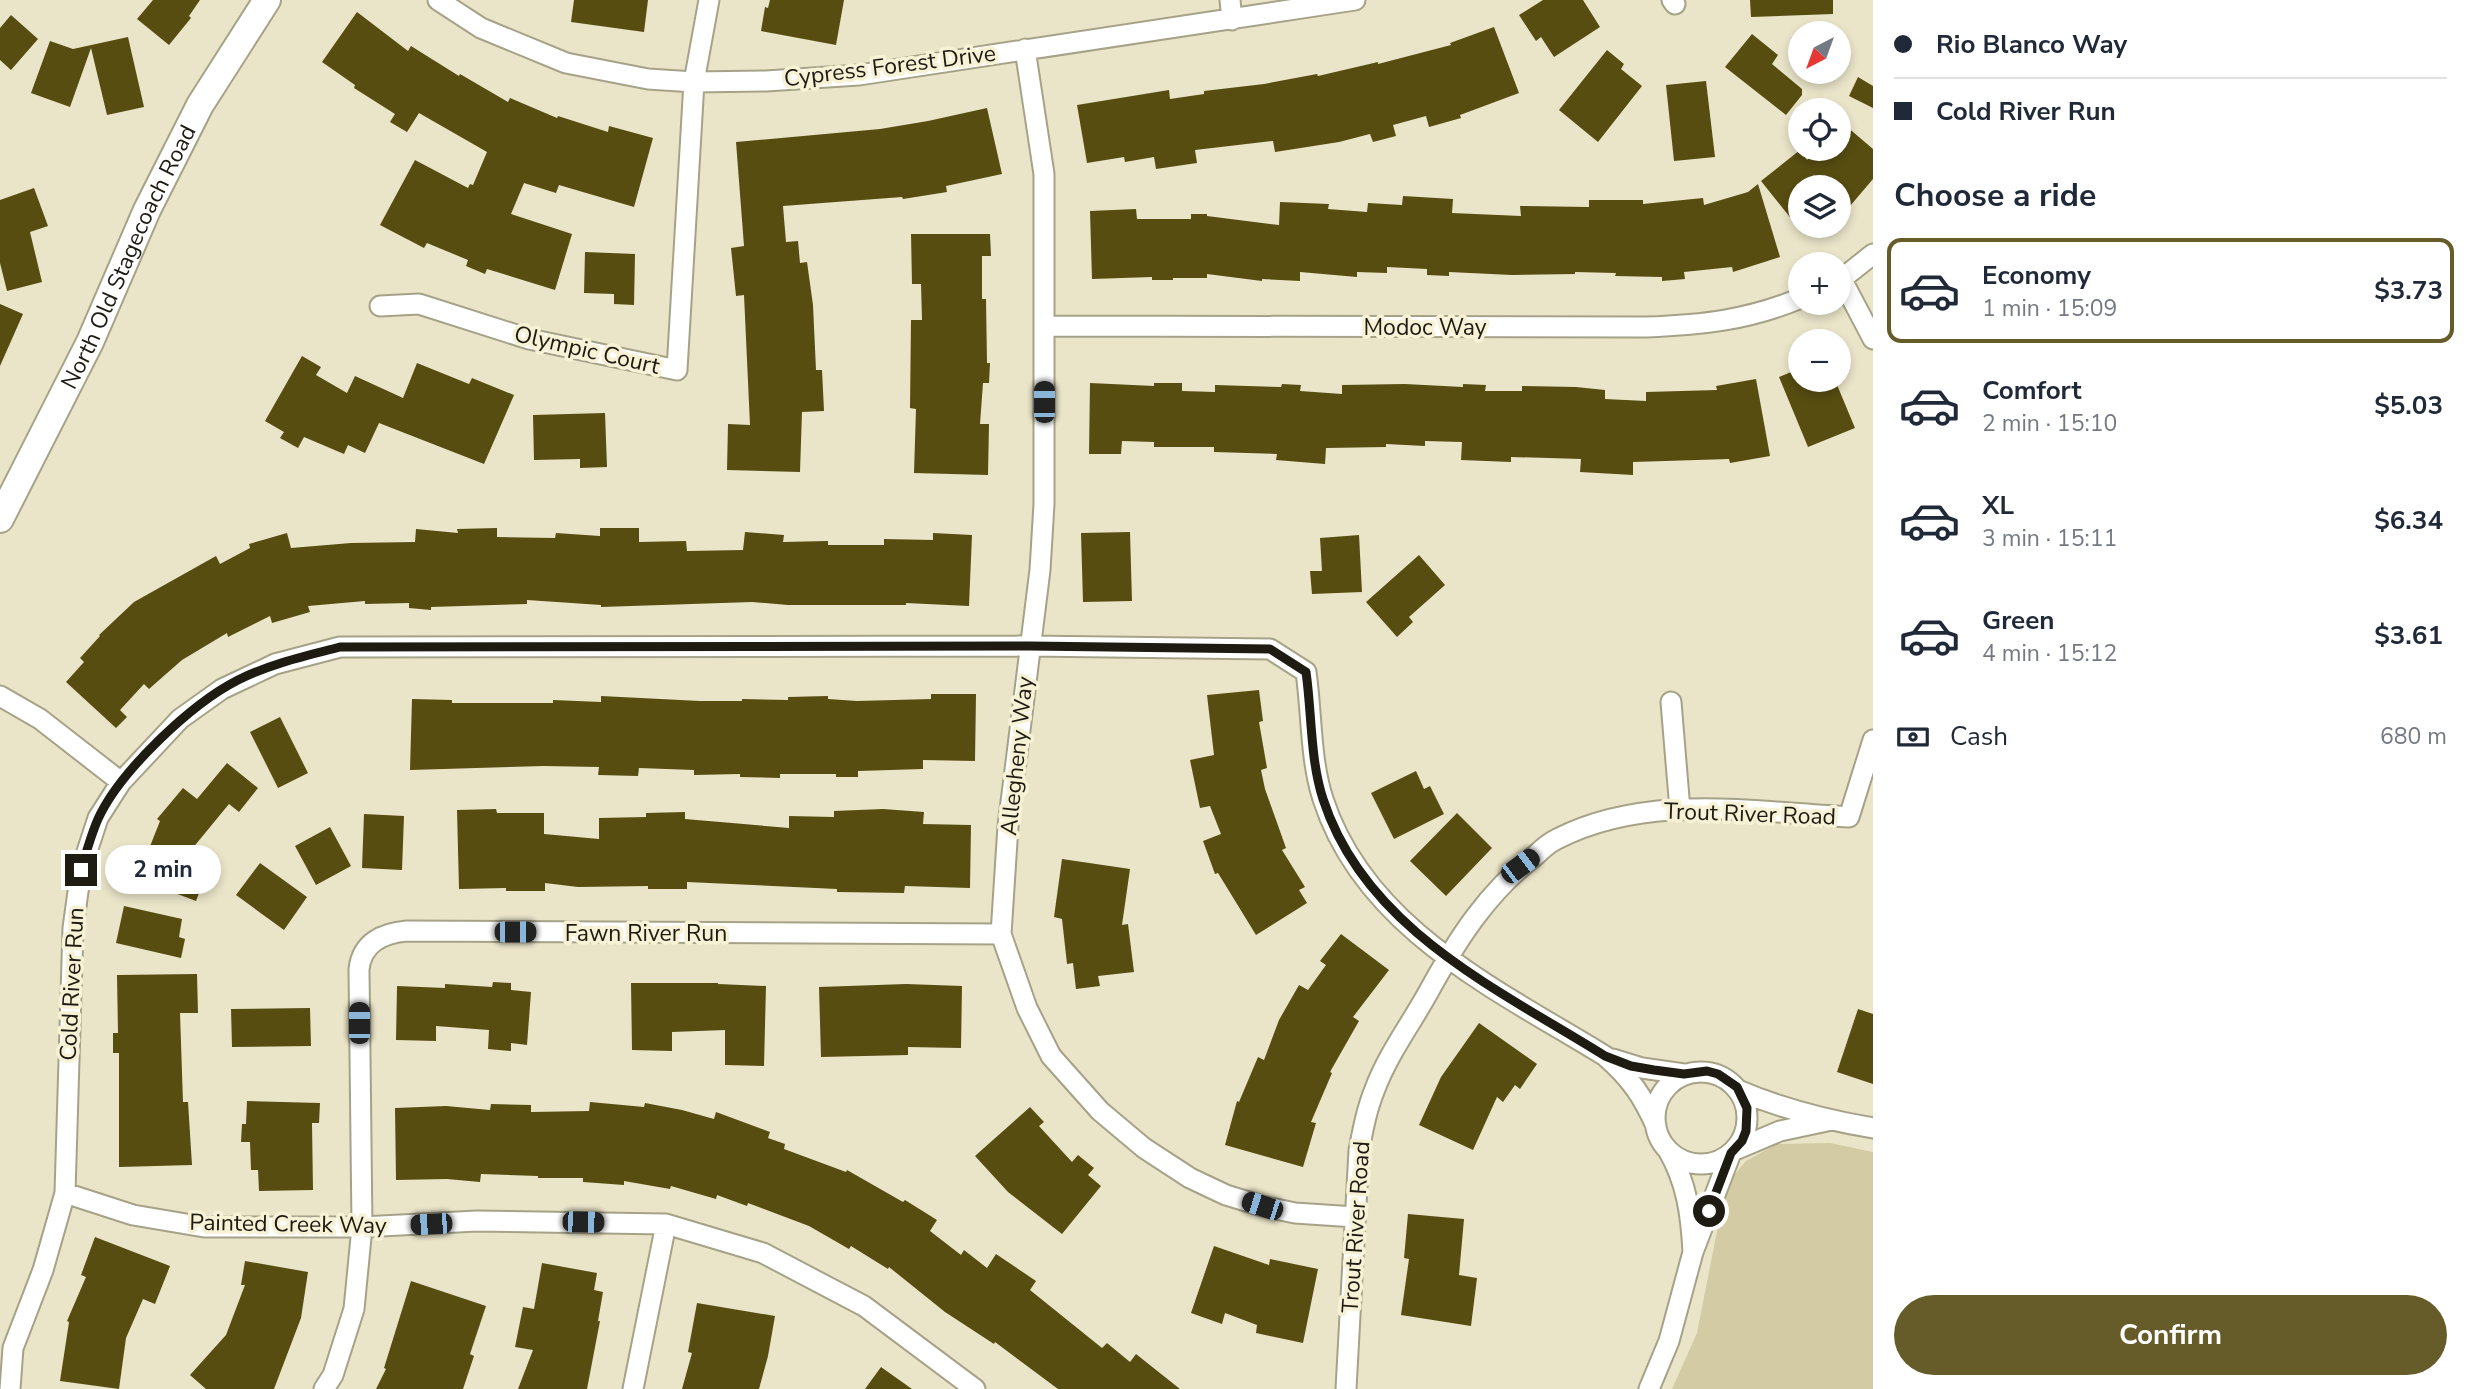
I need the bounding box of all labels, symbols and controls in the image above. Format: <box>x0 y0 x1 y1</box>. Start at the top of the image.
north arrow <box>1788 21 1852 84</box>
map controls <box>1788 21 1851 392</box>
text: Rio Blanco Way <box>1936 27 2127 62</box>
street label: Cypress Forest Drive <box>782 38 998 94</box>
text: Cold River Run <box>1936 94 2116 129</box>
button: locate <box>1788 98 1851 161</box>
street label: North Old Stagecoach Road <box>53 119 203 394</box>
text: Choose a ride <box>1894 174 2096 217</box>
button: layers <box>1788 175 1851 238</box>
button: + <box>1788 252 1851 315</box>
text: Economy <box>1982 258 2091 293</box>
icon: car <box>1898 259 1961 322</box>
text: $3.73 <box>2374 273 2443 308</box>
text: 1 min · 15:09 <box>1982 293 2117 324</box>
street label: Modoc Way <box>1363 312 1487 343</box>
street label: Olympic Court <box>511 318 664 382</box>
button: − <box>1788 329 1851 392</box>
text: Comfort <box>1982 373 2082 408</box>
icon: car <box>1898 374 1961 437</box>
car <box>1034 381 1055 423</box>
text: $5.03 <box>2374 388 2443 423</box>
text: 2 min · 15:10 <box>1982 408 2117 439</box>
text: XL <box>1982 488 2014 523</box>
icon: car <box>1898 489 1961 552</box>
text: $6.34 <box>2374 503 2443 538</box>
text: 3 min · 15:11 <box>1982 523 2117 554</box>
text: Green <box>1982 603 2055 638</box>
icon: car <box>1898 604 1961 667</box>
text: $3.61 <box>2374 618 2443 653</box>
text: 4 min · 15:12 <box>1982 638 2117 669</box>
street label: Allegheny Way <box>993 675 1041 837</box>
icon: cash <box>1894 718 1932 756</box>
text: Cash <box>1950 719 2008 754</box>
text: 680 m <box>2380 721 2447 752</box>
street label: Trout River Road <box>1663 796 1837 832</box>
car <box>1497 845 1544 887</box>
callout: 2 min <box>106 846 221 894</box>
route end <box>65 854 97 886</box>
text: 2 min <box>133 854 193 885</box>
street label: Cold River Run <box>53 906 91 1062</box>
street label: Fawn River Run <box>565 918 727 949</box>
car <box>495 922 537 943</box>
car <box>349 1002 370 1044</box>
street label: Trout River Road <box>1335 1140 1377 1314</box>
car <box>1239 1190 1286 1222</box>
route start <box>1693 1195 1725 1227</box>
street label: Painted Creek Way <box>189 1207 387 1241</box>
car <box>562 1211 605 1233</box>
car <box>410 1212 453 1236</box>
button: Confirm <box>1894 1295 2447 1375</box>

